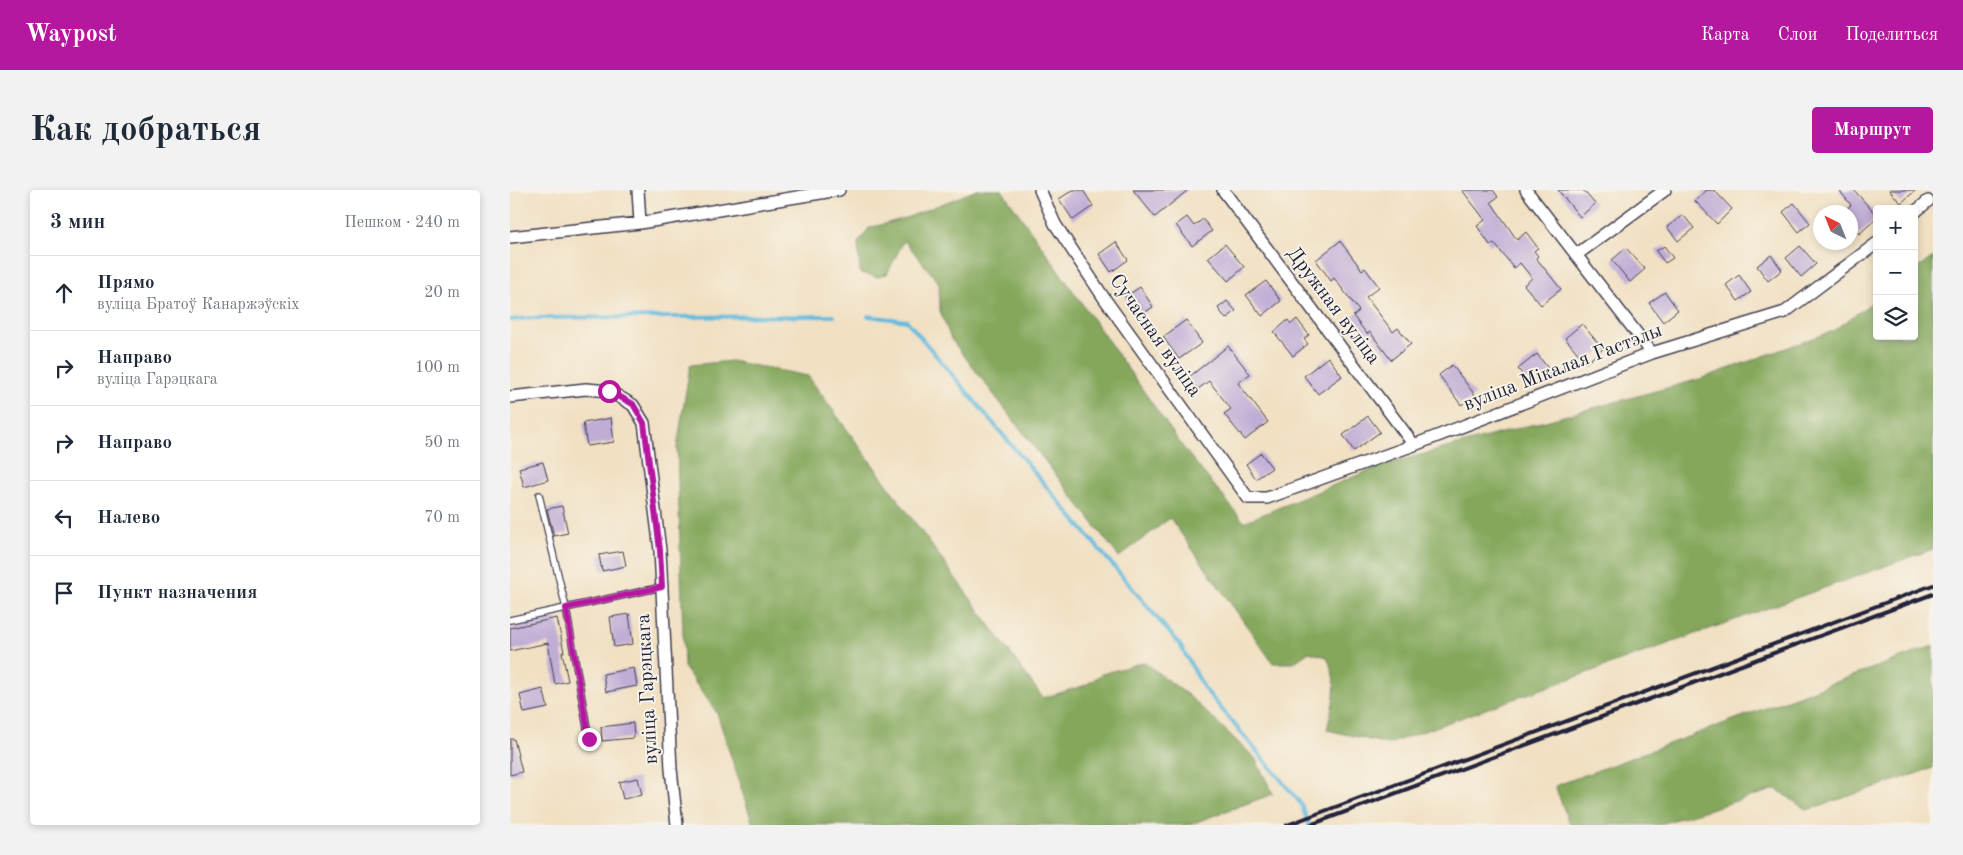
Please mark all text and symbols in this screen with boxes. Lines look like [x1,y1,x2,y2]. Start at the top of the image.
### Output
text: Waypost [25,23,117,47]
text: Карта [1701,26,1750,44]
text: Слои [1778,26,1817,44]
text: Поделиться [1845,26,1938,44]
button: Маршрут [1812,107,1933,153]
text: Как добраться [30,113,261,148]
north arrow [1813,205,1858,250]
map controls [1873,205,1918,340]
button: + [1873,205,1918,250]
text: 3 мин [50,212,105,233]
text: Пешком · 240 m [344,215,460,231]
street label: Дружная вуліца [1283,244,1384,369]
button: − [1873,250,1918,295]
street label: Сучасная вуліца [1105,271,1205,401]
text: Прямо [97,274,155,293]
icon: ahead [50,279,78,307]
text: 20 m [424,285,460,301]
button: layers [1873,295,1918,340]
text: вуліца Братоў Канаржэўскіх [97,297,300,313]
street label: вуліца Мікалая Гастэлы [1461,321,1665,415]
text: Направо [97,349,172,368]
icon: right [50,354,78,382]
text: 100 m [415,360,460,376]
text: вуліца Гарэцкага [97,372,218,388]
route start [598,380,621,403]
icon: right [50,429,78,457]
text: Направо [97,434,172,453]
text: 50 m [424,435,460,451]
icon: left [50,504,78,532]
text: Налево [97,509,160,528]
text: 70 m [424,510,460,526]
icon: arrive [50,579,78,607]
text: Пункт назначения [97,584,257,603]
street label: вуліца Гарэцкага [634,613,662,765]
route end [578,728,601,751]

